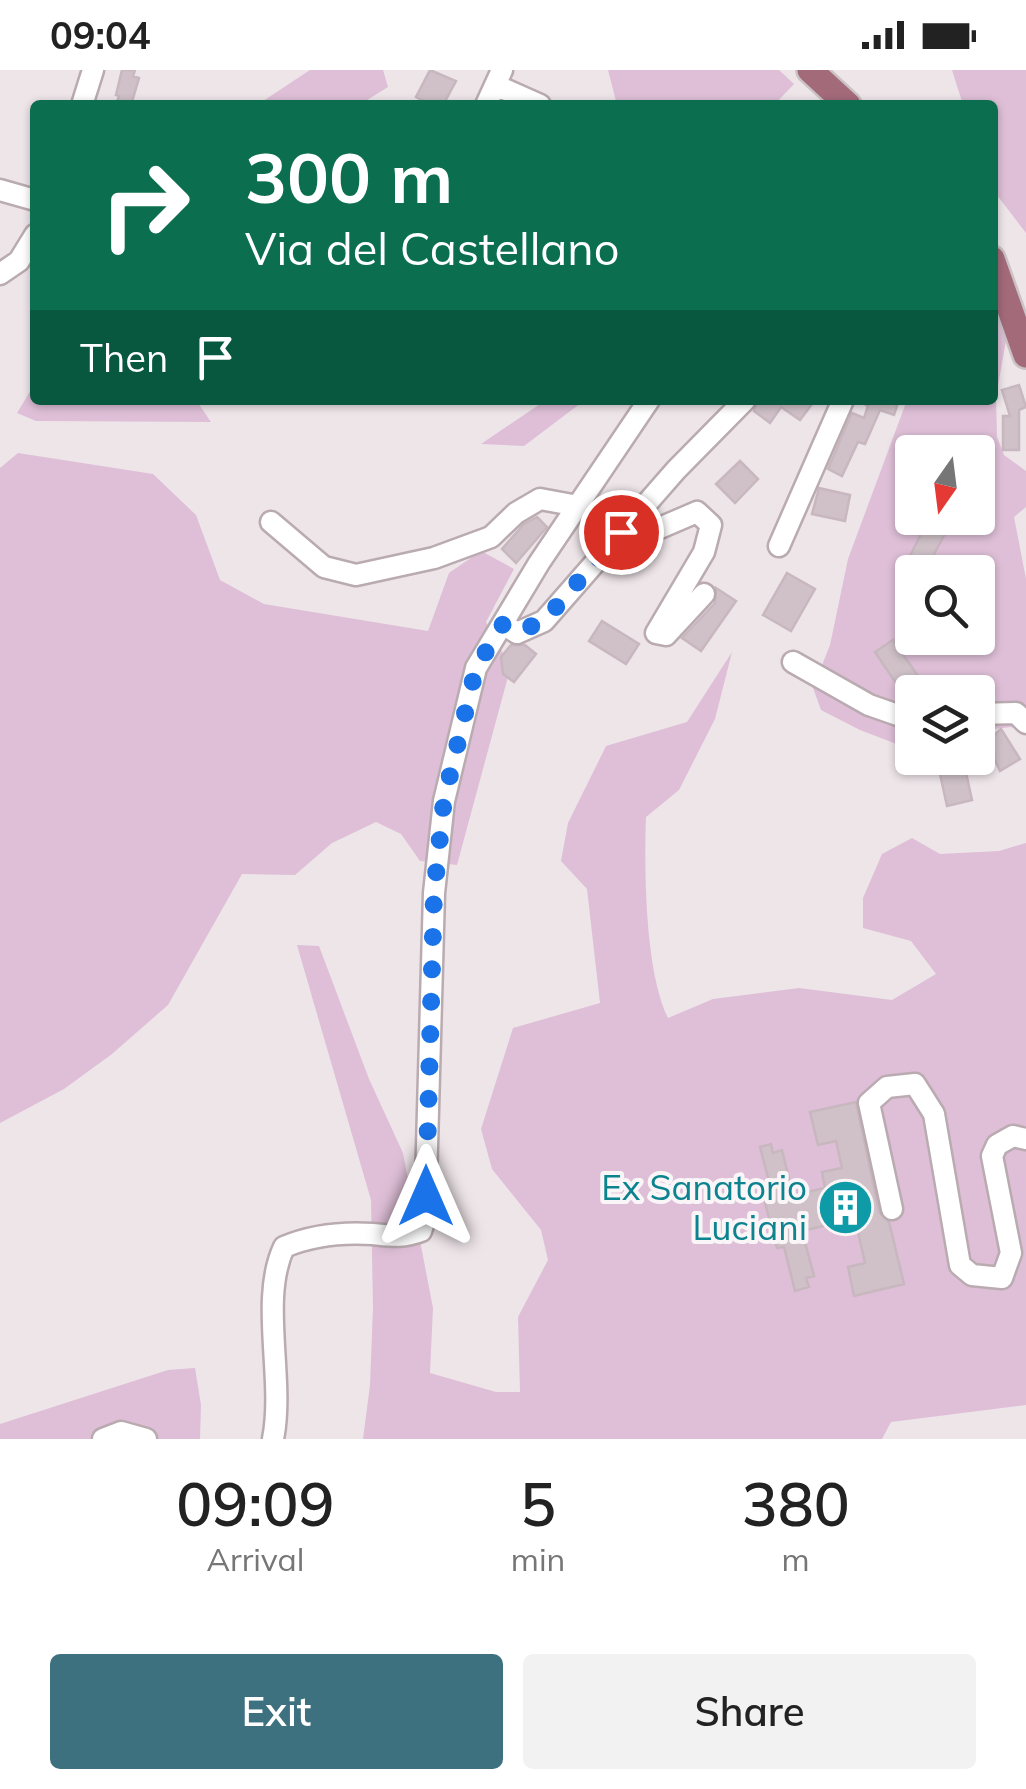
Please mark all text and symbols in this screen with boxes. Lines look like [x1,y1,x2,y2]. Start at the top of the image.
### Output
text: 09:04 [50,11,151,59]
text: 300 m [245,133,453,221]
icon: right [80,140,210,270]
text: Via del Castellano [245,220,619,276]
icon: arrive [188,330,243,385]
text: Then [80,334,168,382]
north arrow [895,435,995,535]
map controls [895,435,995,775]
pin [579,490,664,575]
icon: arrive [594,505,649,560]
button: search [895,555,995,655]
button: layers [895,675,995,775]
position arrow [374,1144,478,1248]
place label: Ex Sanatorio Luciani [601,1165,807,1249]
building icon: Ex Sanatorio Luciani [816,1177,876,1237]
text: 09:09 [176,1466,335,1541]
text: 5 [520,1466,556,1541]
text: 380 [742,1466,850,1541]
text: Arrival [207,1539,304,1579]
text: min [511,1539,565,1579]
text: m [782,1539,810,1579]
button: Exit [50,1654,503,1769]
button: Share [523,1654,976,1769]

